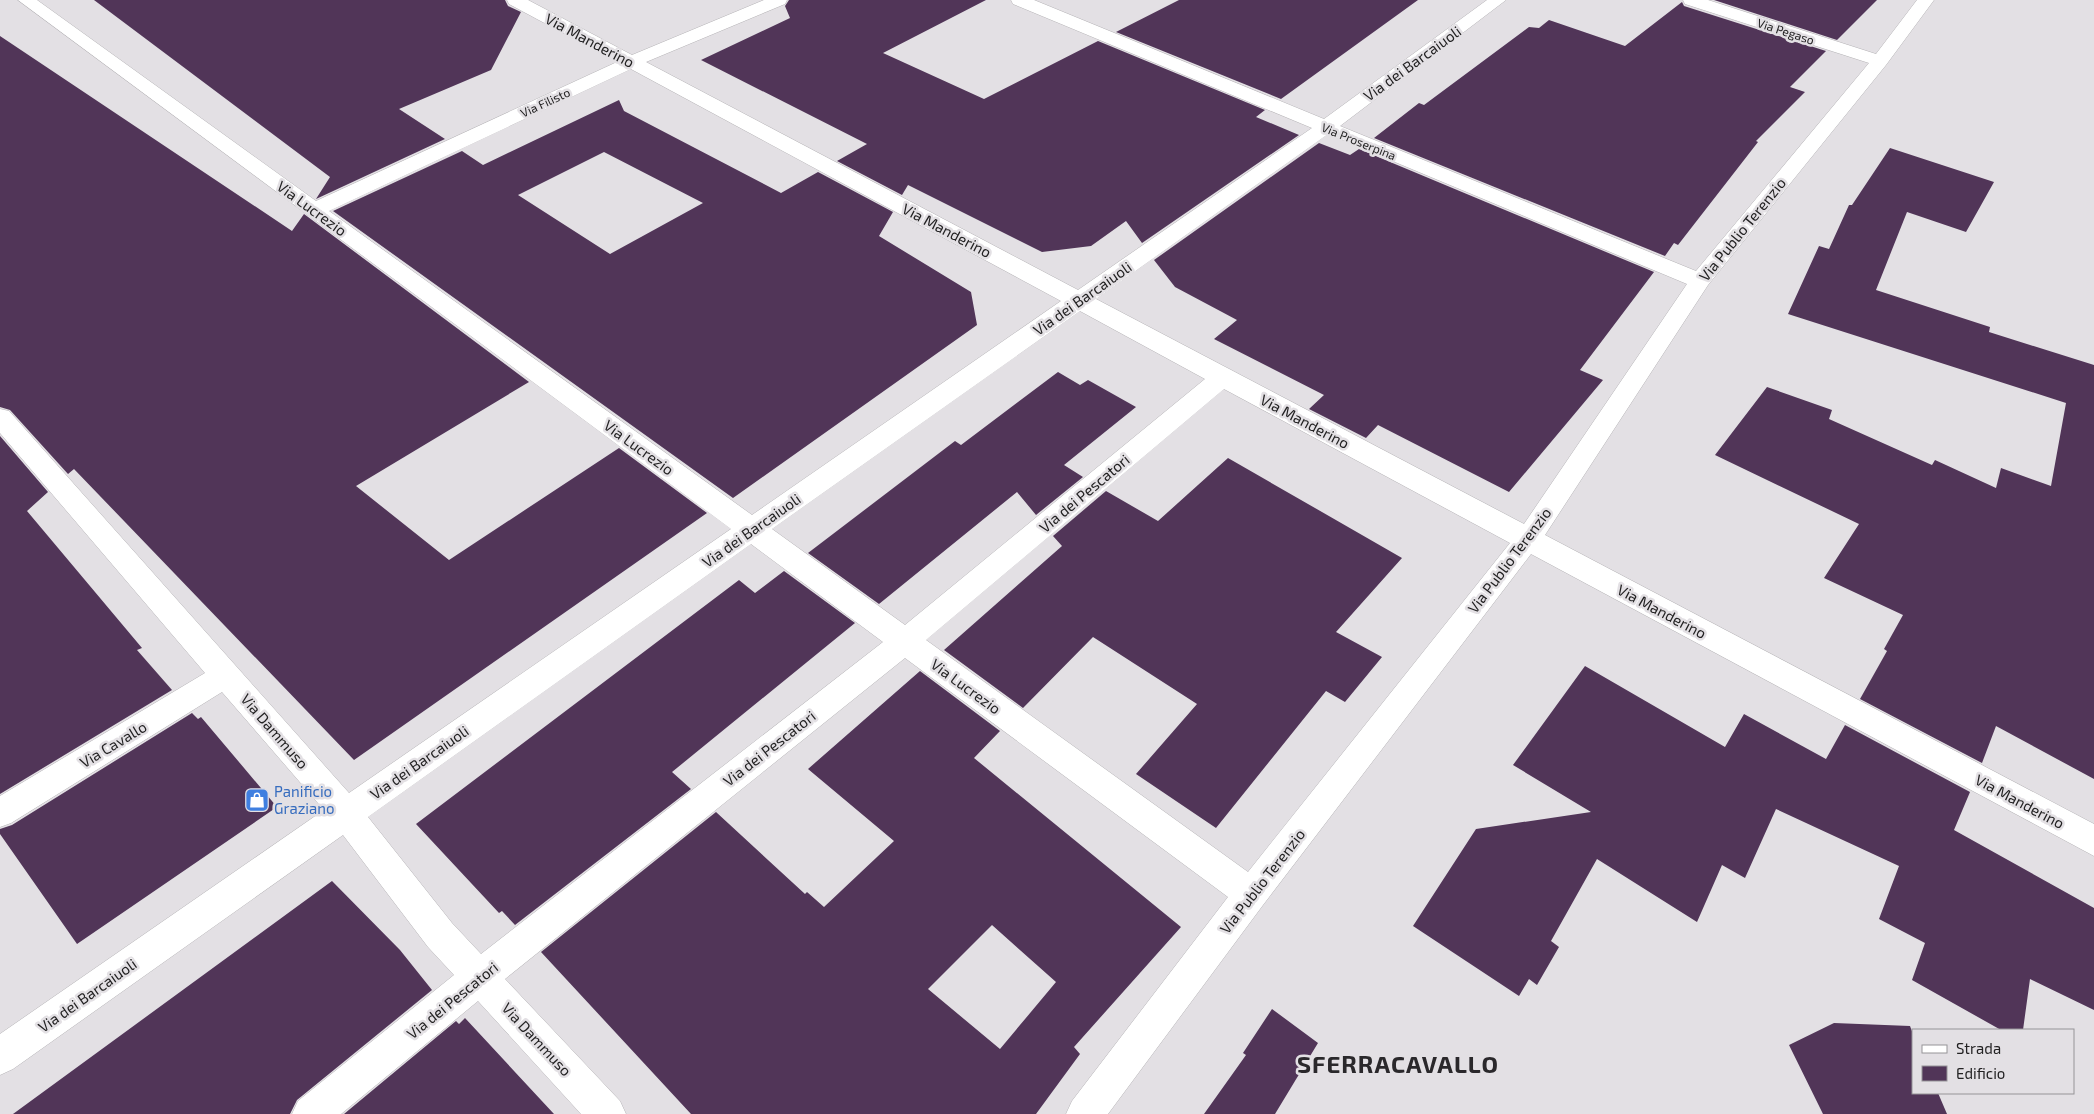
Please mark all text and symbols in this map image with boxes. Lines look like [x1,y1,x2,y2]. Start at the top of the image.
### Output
street label: Via Manderino [542,9,638,71]
street label: Via Pegaso [1756,15,1816,47]
street label: Via dei Barcaiuoli [1360,22,1464,104]
street label: Via Filisto [518,84,572,120]
street label: Via Proserpina [1320,120,1398,162]
street label: Via Publio Terenzio [1695,174,1789,284]
street label: Via Lucrezio [274,177,350,239]
street label: Via Manderino [899,199,995,261]
street label: Via dei Barcaiuoli [1029,257,1135,339]
street label: Via Manderino [1257,390,1353,452]
street label: Via Lucrezio [601,416,677,478]
street label: Via dei Pescatori [1035,450,1133,536]
street label: Via dei Barcaiuoli [698,489,804,571]
street label: Via Publio Terenzio [1463,504,1555,616]
street label: Via Manderino [1614,580,1710,642]
street label: Via Lucrezio [928,655,1004,717]
street label: Via Dammuso [238,690,312,772]
street label: Via dei Pescatori [719,706,819,790]
street label: Via Cavallo [76,717,150,771]
street label: Via dei Barcaiuoli [366,721,472,803]
street label: Via Manderino [1972,770,2068,832]
place label: Panificio Graziano [274,782,335,817]
shop icon: Panificio Graziano [244,787,270,813]
street label: Via Publio Terenzio [1216,825,1308,937]
street label: Via dei Barcaiuoli [34,954,140,1036]
street label: Via dei Pescatori [403,958,501,1042]
street label: Via Dammuso [498,999,576,1079]
legend [1912,1029,2074,1094]
text: Strada [1956,1039,2001,1057]
district label: SFERRACAVALLO [1297,1049,1499,1078]
text: Edificio [1956,1064,2005,1082]

